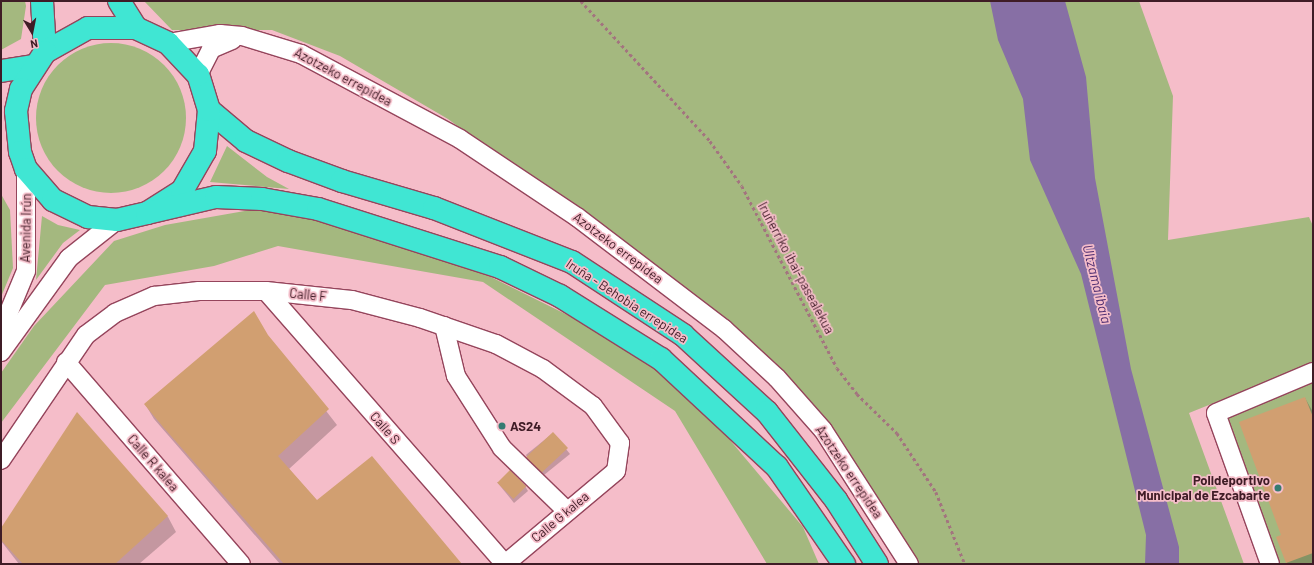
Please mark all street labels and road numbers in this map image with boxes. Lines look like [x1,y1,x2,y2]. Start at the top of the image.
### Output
street label: Azotzeko errepidea [291,45,395,109]
street label: Avenida Irún [18,193,34,263]
street label: Iruñerriko ibai-pasealekua [755,200,837,336]
street label: Azotzeko errepidea [570,209,666,287]
street label: Iruña - Behobia errepidea [563,256,691,346]
street label: Calle F [289,285,327,305]
street label: Calle S [367,409,403,447]
street label: Azotzeko errepidea [812,423,886,521]
street label: Calle R kalea [124,431,182,495]
street label: Calle G kalea [528,489,592,545]

